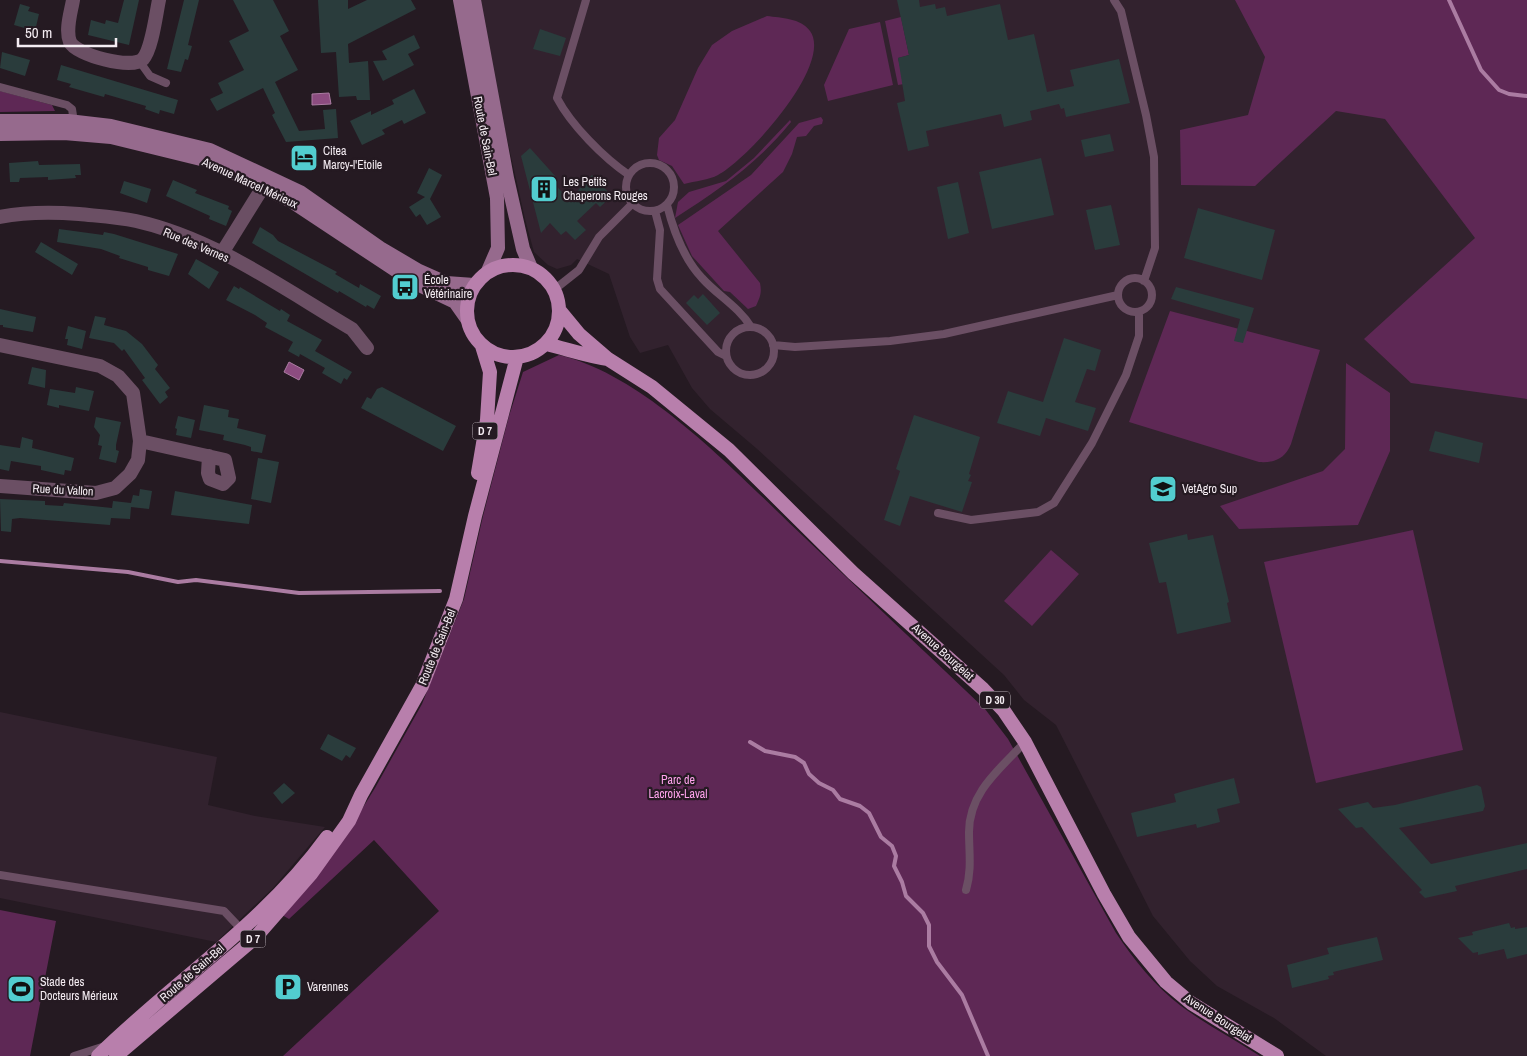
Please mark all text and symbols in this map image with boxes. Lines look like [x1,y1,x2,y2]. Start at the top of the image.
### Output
scale bar [18,15,115,47]
text: 50 m [25,22,52,43]
street label: Route de Sain-Bel [469,95,501,177]
hotel icon: Citea Marcy-l'Etoile [289,143,319,173]
place label: Citea Marcy-l'Etoile [323,143,382,173]
street label: Avenue Marcel Mérieux [199,153,300,212]
building icon: Les Petits Chaperons Rouges [529,174,559,204]
place label: Les Petits Chaperons Rouges [563,174,648,204]
street label: Rue des Vernes [161,224,231,266]
bus stop icon: École Vétérinaire [390,272,420,302]
place label: École Vétérinaire [424,272,472,302]
road number: D 7 [472,422,498,440]
school or university icon: VetAgro Sup [1148,474,1178,504]
street label: Rue du Vallon [32,480,94,500]
place label: VetAgro Sup [1182,481,1237,497]
street label: Route de Sain-Bel [415,607,459,687]
street label: Avenue Bourgelat [908,619,978,684]
road number: D 30 [980,692,1010,708]
park label: Parc de Lacroix-Laval [648,772,708,802]
road number: D 7 [240,931,266,948]
street label: Route de Sain-Bel [156,941,228,1005]
parking icon: Varennes [273,972,303,1002]
sports icon: Stade des Docteurs Mérieux [6,974,36,1004]
place label: Stade des Docteurs Mérieux [40,974,118,1004]
place label: Varennes [307,979,348,995]
street label: Avenue Bourgelat [1180,989,1255,1046]

